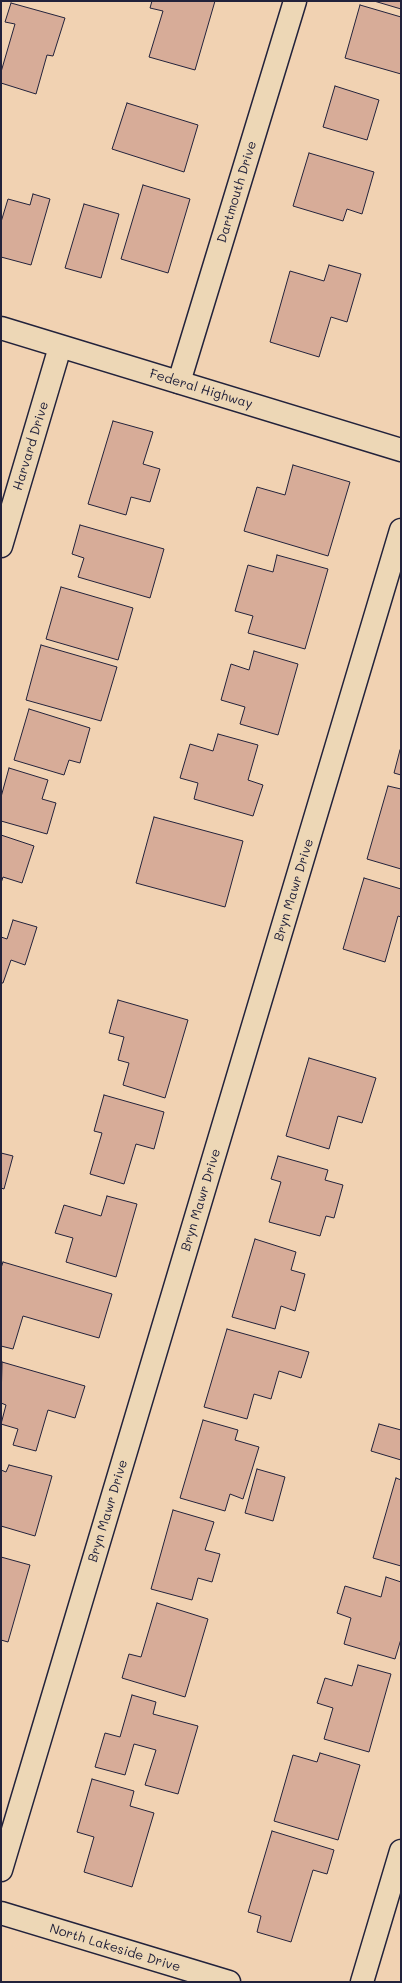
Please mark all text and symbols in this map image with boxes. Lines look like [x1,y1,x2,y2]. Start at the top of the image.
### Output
street label: Dartmouth Drive [214,139,260,245]
street label: Federal Highway [148,366,254,412]
street label: Harvard Drive [10,400,52,492]
street label: Bryn Mawr Drive [271,837,317,943]
street label: Bryn Mawr Drive [178,1147,224,1253]
street label: Bryn Mawr Drive [85,1458,131,1564]
street label: North Lakeside Drive [48,1921,182,1975]

